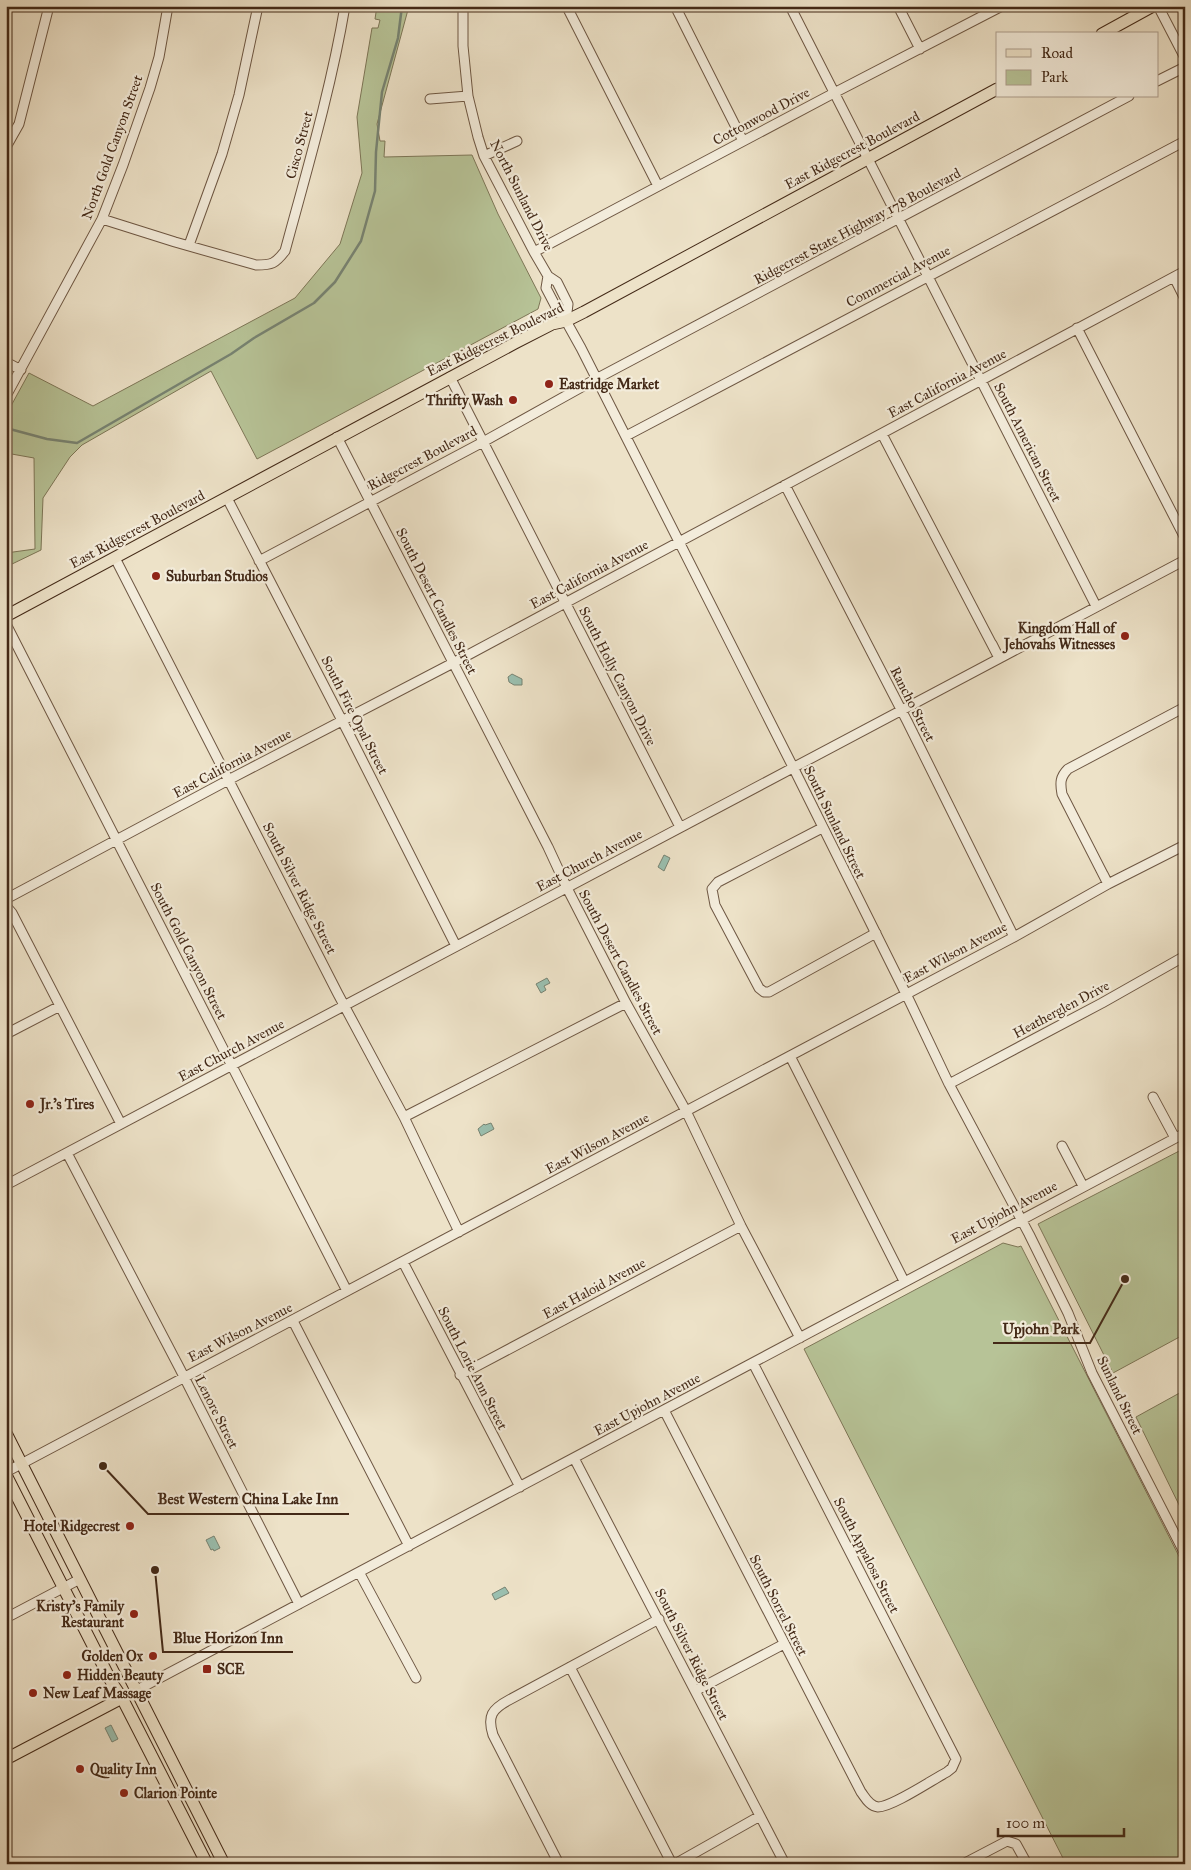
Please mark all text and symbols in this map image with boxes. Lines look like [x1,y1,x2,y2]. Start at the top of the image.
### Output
legend [996,32,1158,98]
text: Road [1041,44,1073,62]
text: Park [1041,68,1068,86]
street label: North Gold Canyon Street [78,73,147,222]
street label: Cottonwood Drive [710,84,813,149]
street label: East Ridgecrest Boulevard [782,108,923,193]
street label: Cisco Street [282,109,317,181]
street label: North Sunland Drive [486,137,557,254]
street label: Ridgecrest State Highway 178 Boulevard [751,164,964,288]
street label: Commercial Avenue [843,242,953,311]
street label: East Ridgecrest Boulevard [424,299,566,380]
street label: East California Avenue [885,345,1009,422]
place label: Eastridge Market [559,376,659,394]
marker: Eastridge Market [543,378,555,390]
street label: South American Street [990,380,1065,505]
place label: Thrifty Wash [425,392,503,410]
marker: Thrifty Wash [507,394,519,406]
street label: Ridgecrest Boulevard [365,422,480,494]
street label: East Ridgecrest Boulevard [67,487,208,572]
street label: South Desert Candles Street [392,525,481,677]
street label: East California Avenue [527,536,651,613]
place label: Suburban Studios [166,568,268,585]
marker: Suburban Studios [150,570,162,582]
street label: South Holly Canyon Drive [575,604,660,749]
place label: Kingdom Hall of Jehovahs Witnesses [1002,620,1117,654]
marker: Kingdom Hall of Jehovahs Witnesses [1119,630,1131,642]
street label: South Fire Opal Street [317,653,392,777]
street label: Rancho Street [886,664,939,745]
street label: East California Avenue [170,725,294,802]
street label: South Sunland Street [800,763,869,882]
street label: South Silver Ridge Street [259,820,340,957]
street label: East Church Avenue [533,825,645,896]
street label: South Gold Canyon Street [147,880,230,1023]
street label: South Desert Candles Street [575,887,666,1038]
street label: East Wilson Avenue [901,918,1010,987]
street label: Heatherglen Drive [1010,977,1112,1042]
street label: East Church Avenue [175,1015,287,1086]
place label: Jr.'s Tires [38,1096,94,1114]
marker: Jr.'s Tires [24,1098,36,1110]
street label: East Wilson Avenue [543,1109,652,1178]
street label: East Upjohn Avenue [948,1177,1060,1248]
street label: East Haloid Avenue [540,1254,649,1323]
street label: East Wilson Avenue [185,1299,295,1366]
street label: South Lorie Ann Street [434,1304,511,1433]
callout: Upjohn Park [993,1313,1090,1343]
text: Upjohn Park [1002,1320,1081,1339]
street label: Sunland Street [1093,1353,1146,1437]
street label: East Upjohn Avenue [591,1369,703,1440]
street label: Lenore Street [191,1373,242,1452]
callout: Best Western China Lake Inn [148,1484,349,1514]
text: Best Western China Lake Inn [158,1490,339,1508]
street label: South Appalosa Street [830,1495,903,1616]
place label: Hotel Ridgecrest [23,1518,120,1536]
marker: Hotel Ridgecrest [124,1520,136,1532]
street label: South Sorrel Street [746,1552,811,1659]
street label: South Silver Ridge Street [651,1586,732,1723]
place label: Kristy's Family Restaurant [36,1598,125,1631]
marker: Kristy's Family Restaurant [128,1608,140,1620]
callout: Blue Horizon Inn [163,1622,293,1652]
text: Blue Horizon Inn [173,1629,284,1647]
place label: Golden Ox [82,1648,144,1665]
marker: Golden Ox [147,1650,159,1662]
place label: SCE [217,1661,245,1678]
marker: SCE [201,1663,213,1675]
place label: Hidden Beauty [77,1667,165,1685]
marker: Hidden Beauty [61,1669,73,1681]
place label: New Leaf Massage [43,1685,151,1703]
marker: New Leaf Massage [27,1687,39,1699]
place label: Quality Inn [90,1761,157,1779]
marker: Quality Inn [74,1763,86,1775]
place label: Clarion Pointe [134,1785,217,1802]
marker: Clarion Pointe [118,1787,130,1799]
scale bar [998,1805,1125,1837]
text: 100 m [1006,1814,1046,1832]

